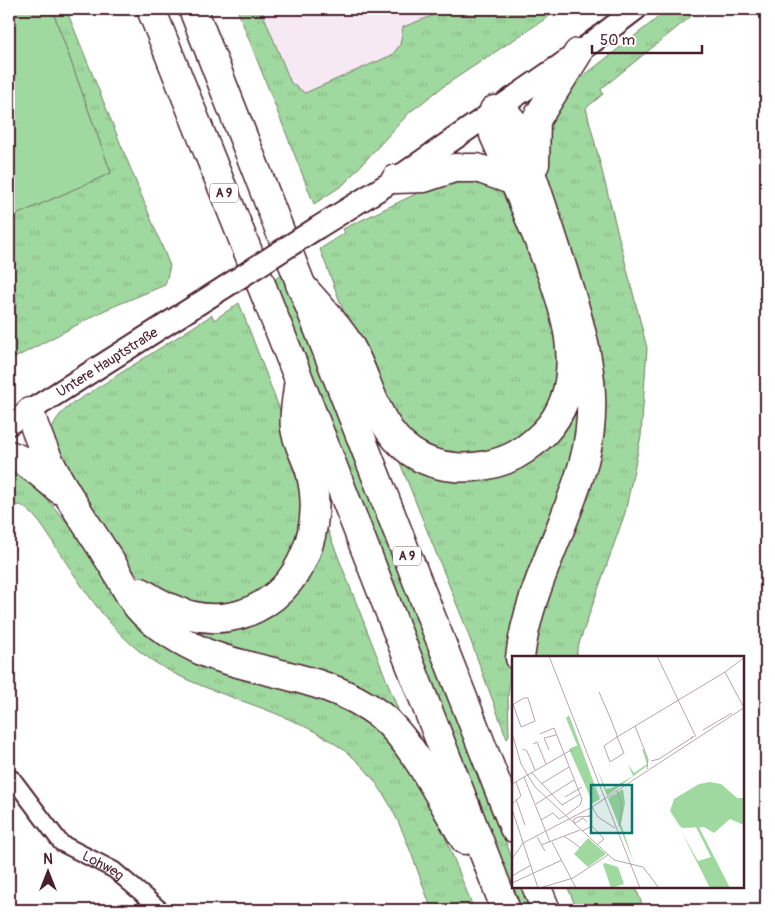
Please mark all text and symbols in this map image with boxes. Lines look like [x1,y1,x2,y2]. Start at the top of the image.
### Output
scale bar [592,22,702,54]
text: 50 m [600,31,635,50]
road number: A 9 [210,184,238,202]
street label: Untere Hauptstraße [53,324,161,401]
road number: A 9 [393,546,421,566]
inset map [512,656,745,889]
north arrow [22,846,72,896]
street label: Lohweg [79,847,128,884]
text: N [43,851,53,868]

